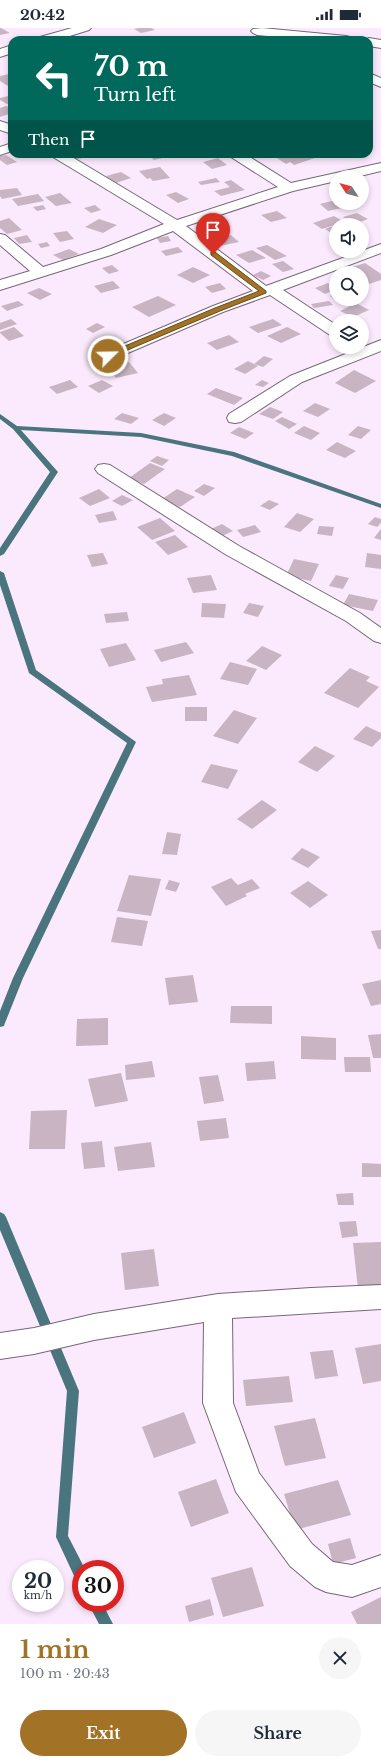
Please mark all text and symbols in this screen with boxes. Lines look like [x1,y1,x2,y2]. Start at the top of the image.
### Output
text: 20:42 [20,5,65,24]
text: 70 m [94,49,168,84]
icon: left [28,52,80,104]
text: Turn left [94,84,176,106]
icon: arrive [77,128,99,150]
text: Then [28,130,69,149]
north arrow [329,170,369,210]
map controls [329,170,369,354]
pin [196,213,230,254]
button: sound [329,218,369,258]
icon: arrive [202,219,224,241]
button: search [329,266,369,306]
button: layers [329,314,369,354]
position arrow [87,335,129,377]
speed limit sign: 30 [72,1560,124,1612]
text: 20 [24,1569,52,1593]
text: km/h [24,1589,52,1602]
text: 1 min [20,1635,90,1664]
button: close [319,1637,361,1679]
text: 100 m · 20:43 [20,1665,110,1682]
button: Exit [20,1710,187,1756]
button: Share [195,1710,361,1756]

